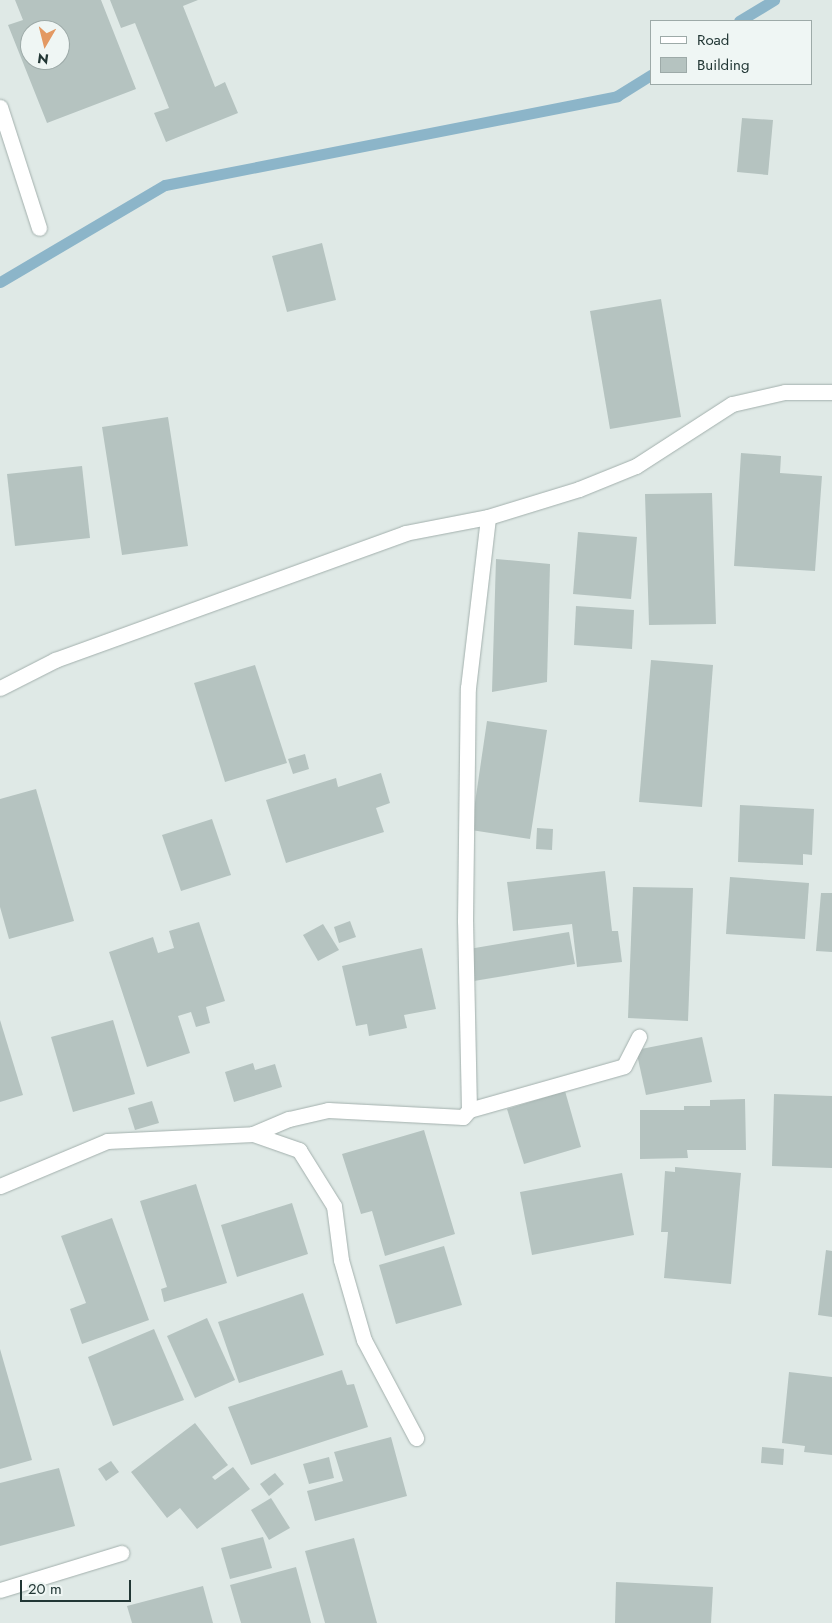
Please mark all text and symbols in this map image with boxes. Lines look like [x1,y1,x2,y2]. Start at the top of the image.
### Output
north arrow [20,20,70,70]
legend [650,20,812,85]
text: Road [697,29,729,51]
text: N [36,48,50,70]
text: Building [697,54,749,76]
scale bar [22,1570,134,1602]
text: 20 m [28,1578,62,1600]

